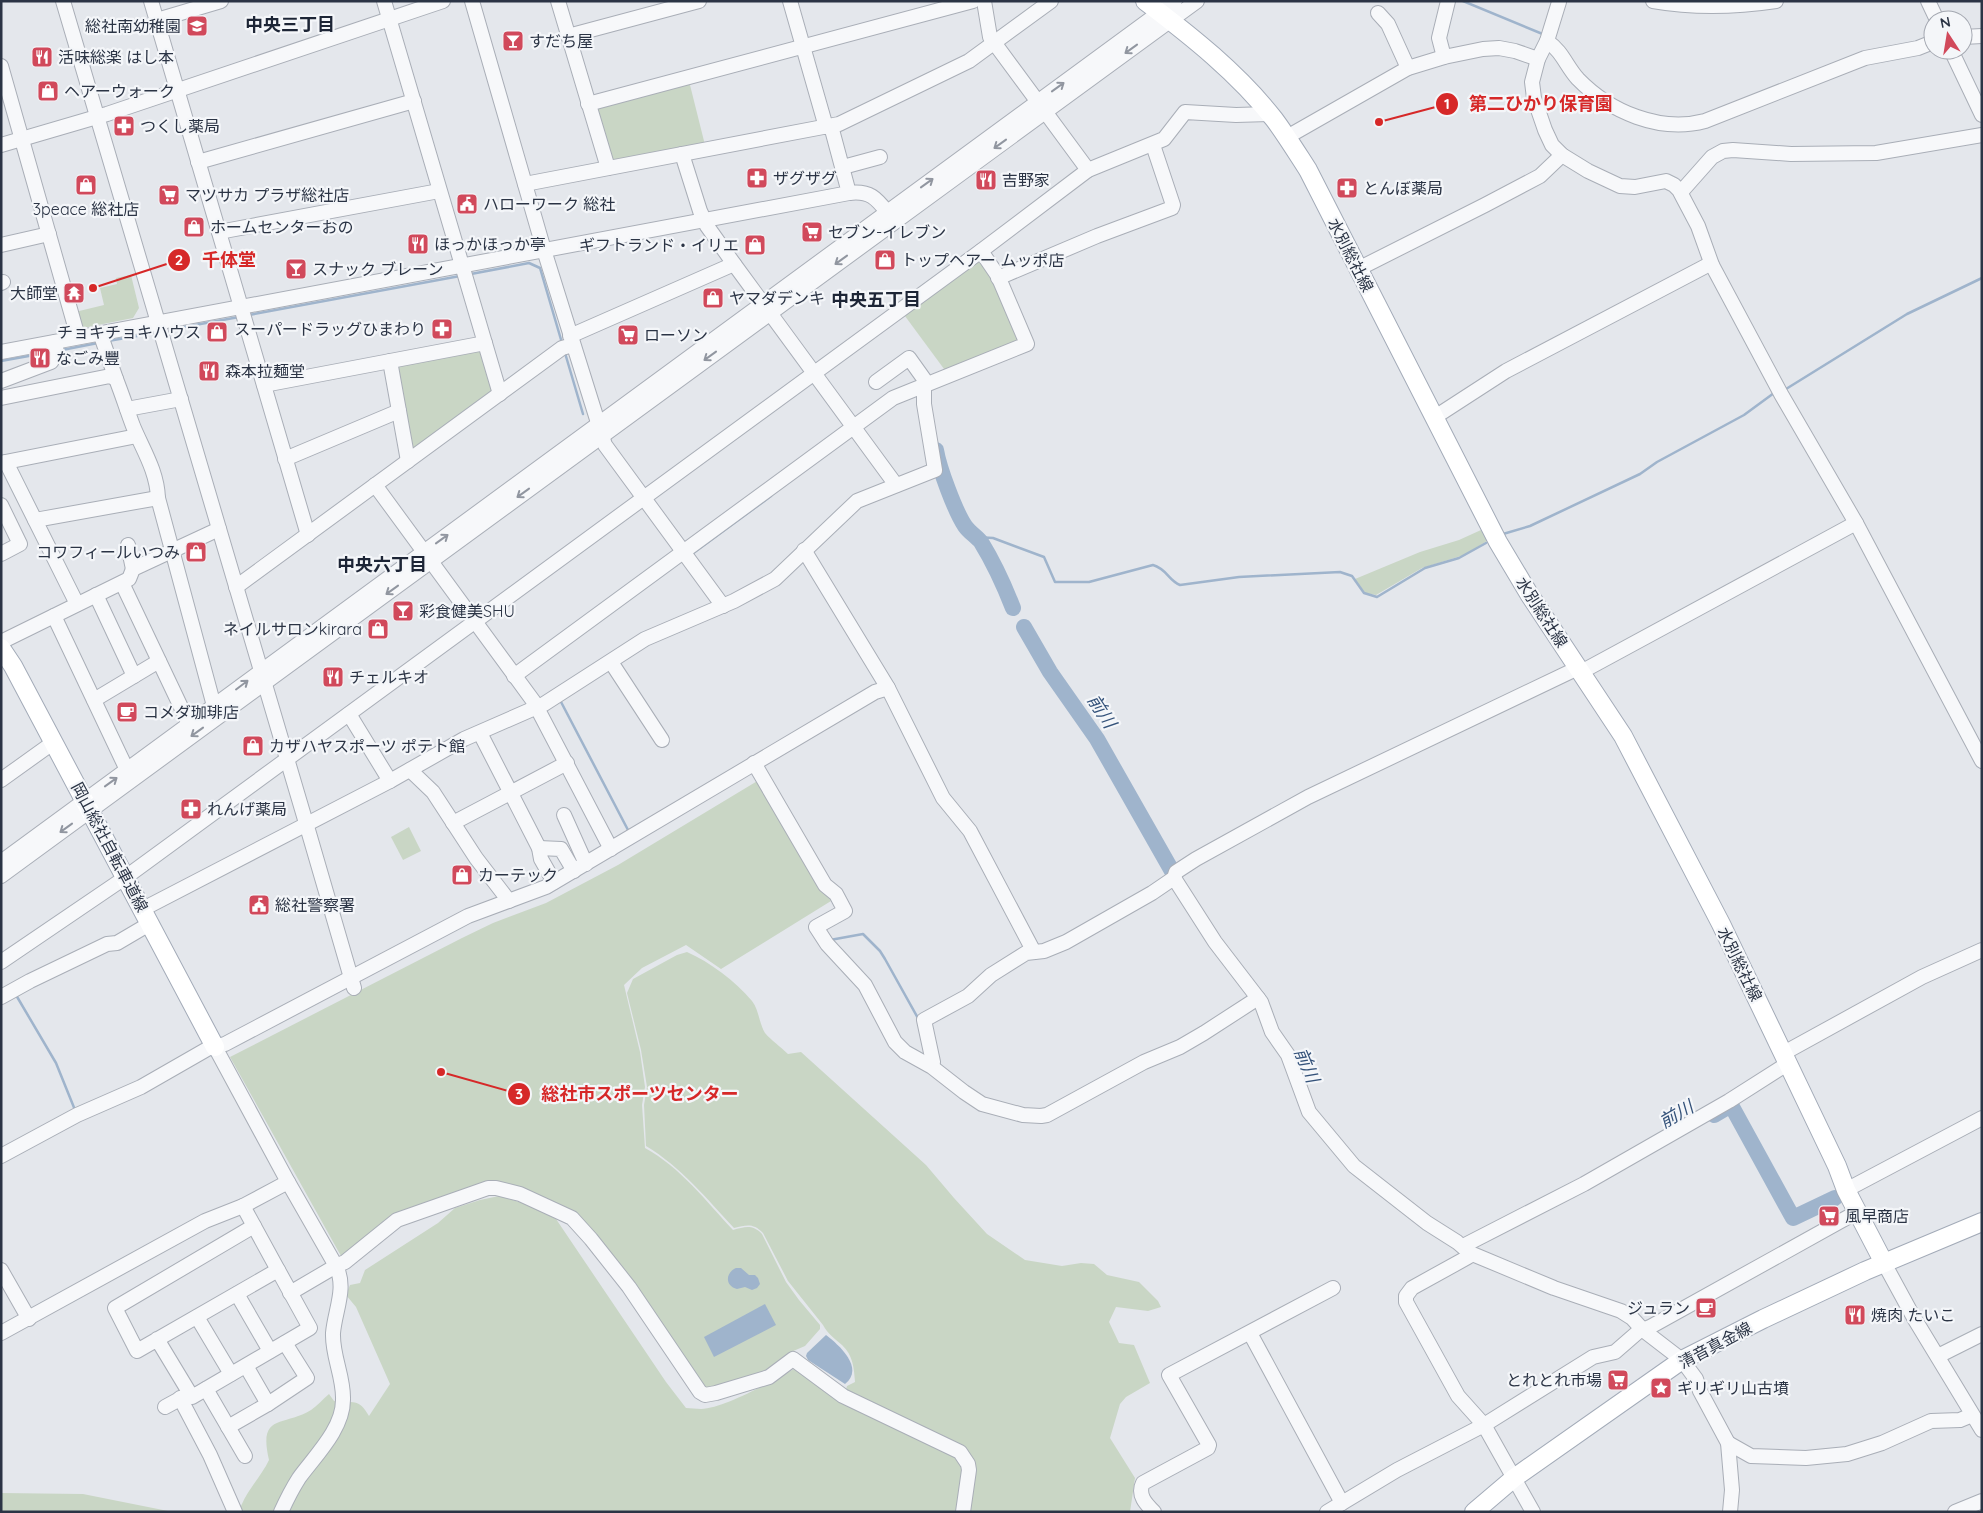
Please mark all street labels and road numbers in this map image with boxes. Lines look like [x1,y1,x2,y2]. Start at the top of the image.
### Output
street label: 水別総社線 [1324,215,1378,295]
street label: 水別総社線 [1512,573,1572,651]
street label: 岡山総社自転車道線 [67,779,153,915]
street label: 水別総社線 [1713,924,1767,1004]
street label: 清音真金線 [1675,1317,1755,1373]

